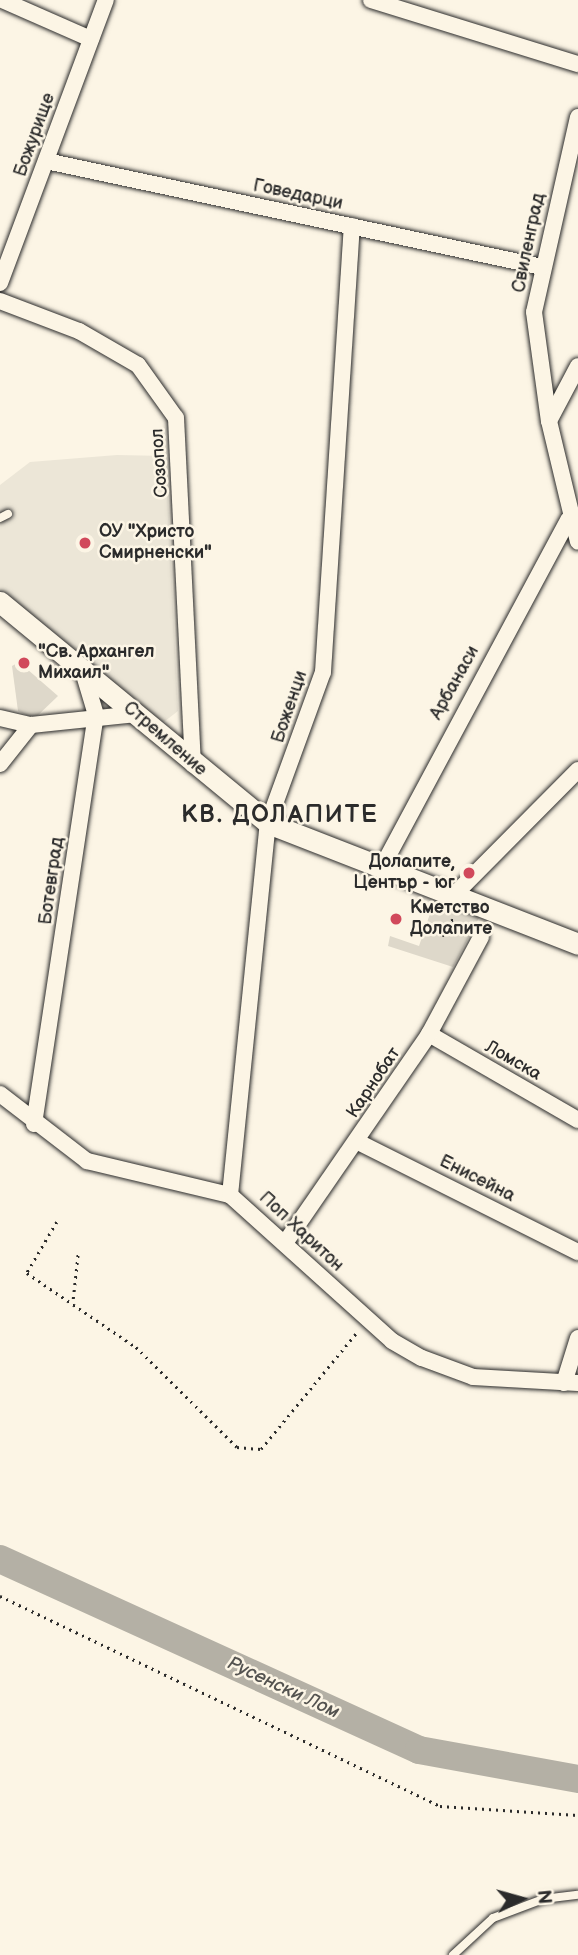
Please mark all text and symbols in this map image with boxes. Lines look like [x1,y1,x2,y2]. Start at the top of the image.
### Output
street label: Божурище [10,90,60,180]
street label: Говедарци [251,175,345,215]
street label: Свиленград [508,191,550,295]
street label: Созопол [147,428,173,498]
place label: ОУ "Христо Смирненски" [99,522,212,564]
marker: ОУ "Христо Смирненски" [77,535,93,551]
place label: "Св. Архангел Михаил" [38,642,154,684]
street label: Арбанаси [426,642,484,724]
marker: "Св. Архангел Михаил" [16,655,32,671]
street label: Боженци [268,668,312,746]
street label: Стремление [119,697,211,781]
district label: КВ. ДОЛАПИТЕ [183,801,377,829]
street label: Ботевград [35,836,69,926]
place label: Долапите, Център - юг [354,852,455,894]
marker: Долапите, Център - юг [461,865,477,881]
place label: Кметство Долапите [410,898,492,940]
marker: Кметство Долапите [388,911,404,927]
street label: Ломска [481,1036,545,1086]
street label: Карнобат [342,1043,406,1123]
street label: Енисейна [436,1151,518,1207]
street label: Поп Харитон [254,1187,348,1277]
water label: Русенски Лом [223,1652,343,1724]
north arrow [487,1864,557,1934]
text: N [531,1889,555,1905]

